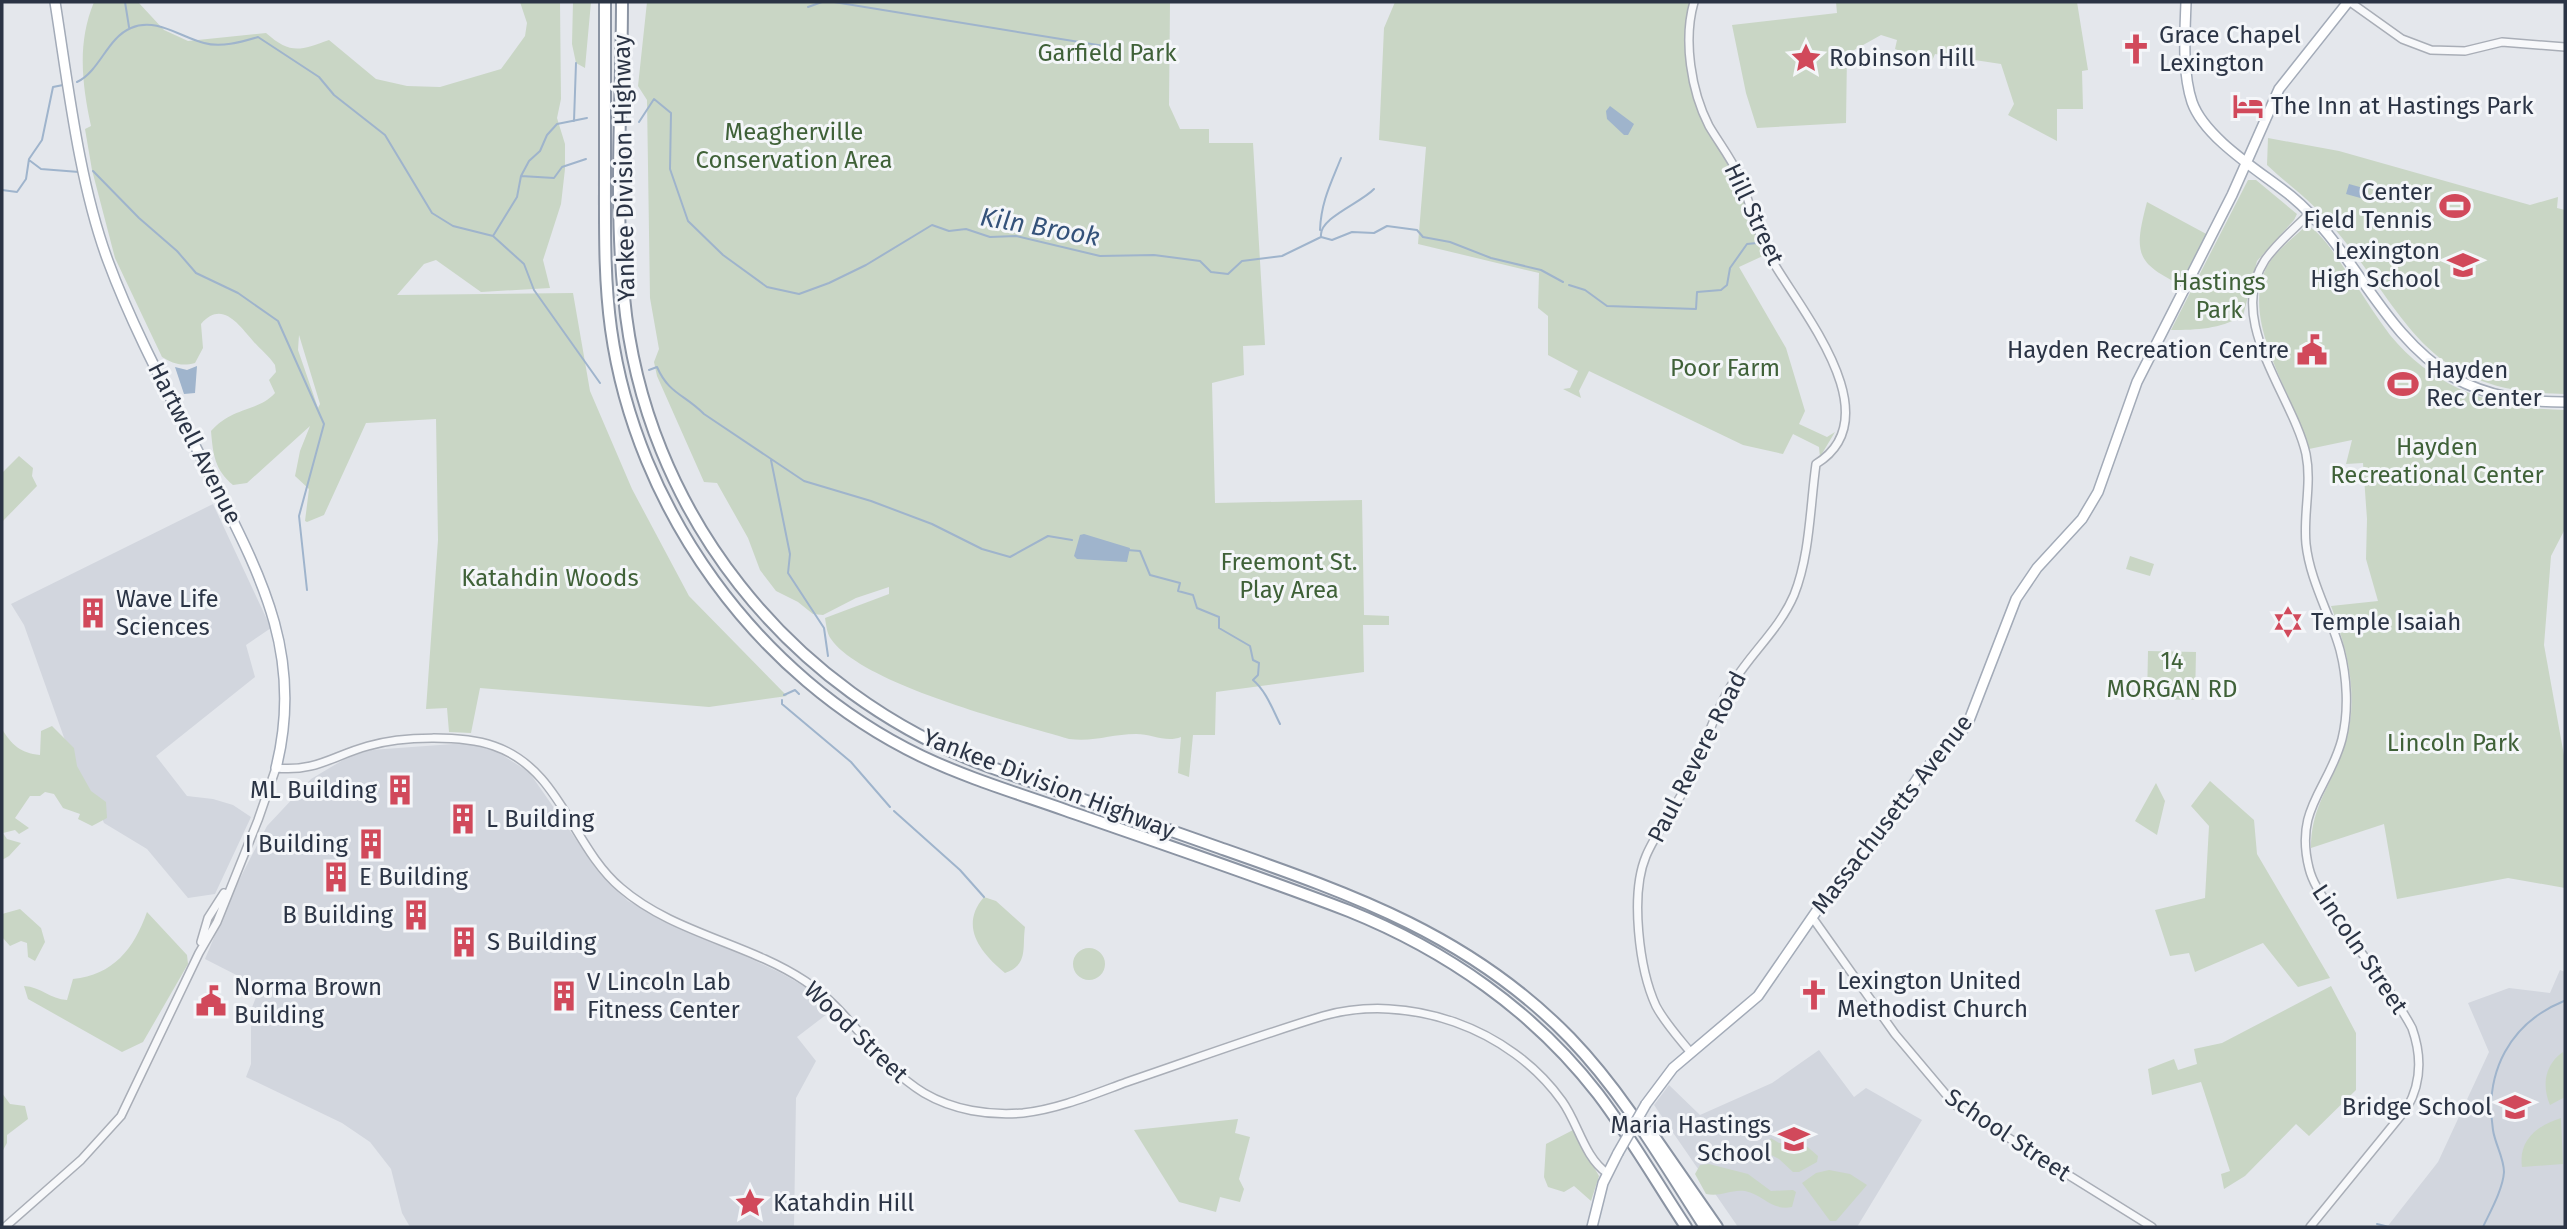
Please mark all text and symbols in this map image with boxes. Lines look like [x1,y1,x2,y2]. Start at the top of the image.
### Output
place label: Grace Chapel Lexington [2159,21,2301,77]
church icon: Grace Chapel Lexington [2119,32,2153,66]
street label: Yankee Division Highway [608,34,640,302]
park label: Garfield Park [1037,39,1177,67]
place icon: Robinson Hill [1789,41,1823,75]
place label: Robinson Hill [1829,44,1975,72]
hotel icon: The Inn at Hastings Park [2231,89,2265,123]
place label: The Inn at Hastings Park [2271,92,2534,120]
park label: Meagherville Conservation Area [695,118,893,174]
street label: Hill Street [1718,159,1790,269]
place label: Center Field Tennis [2303,178,2433,234]
sports icon: Center Field Tennis [2438,189,2472,223]
water label: Kiln Brook [978,201,1102,253]
place label: Lexington High School [2310,237,2440,293]
school or university icon: Lexington High School [2446,248,2480,282]
park label: Hastings Park [2172,268,2266,324]
public building icon: Hayden Recreation Centre [2295,333,2329,367]
place label: Hayden Recreation Centre [2007,336,2289,364]
park label: Poor Farm [1670,354,1780,382]
place label: Hayden Rec Center [2426,356,2543,412]
street label: Hartwell Avenue [142,357,248,529]
sports icon: Hayden Rec Center [2386,367,2420,401]
park label: Hayden Recreational Center [2330,433,2545,489]
park label: Freemont St. Play Area [1221,548,1357,604]
park label: Katahdin Woods [461,564,639,592]
place label: Wave Life Sciences [116,585,219,641]
building icon: Wave Life Sciences [76,596,110,630]
synagogue icon: Temple Isaiah [2271,605,2305,639]
place label: Temple Isaiah [2311,608,2461,636]
park label: 14 MORGAN RD [2107,647,2237,703]
street label: Paul Revere Road [1642,667,1752,847]
street label: Massachusetts Avenue [1806,709,1978,919]
street label: Yankee Division Highway [919,723,1179,845]
park label: Lincoln Park [2387,729,2520,757]
building icon: ML Building [383,773,417,807]
place label: ML Building [250,776,378,804]
building icon: L Building [446,802,480,836]
place label: L Building [486,805,595,833]
building icon: I Building [354,827,388,861]
place label: I Building [245,830,349,858]
building icon: E Building [319,860,353,894]
place label: E Building [359,863,469,891]
street label: Lincoln Street [2306,879,2414,1019]
building icon: B Building [399,898,433,932]
place label: B Building [282,901,394,929]
building icon: S Building [447,925,481,959]
place label: S Building [487,928,597,956]
place label: Lexington United Methodist Church [1837,967,2028,1023]
place label: V Lincoln Lab Fitness Center [587,968,741,1024]
place label: Norma Brown Building [234,973,382,1029]
street label: Wood Street [798,976,914,1089]
church icon: Lexington United Methodist Church [1797,978,1831,1012]
building icon: V Lincoln Lab Fitness Center [547,979,581,1013]
public building icon: Norma Brown Building [194,984,228,1018]
street label: School Street [1940,1083,2076,1187]
school or university icon: Bridge School [2498,1090,2532,1124]
place label: Bridge School [2342,1093,2492,1121]
place label: Maria Hastings School [1610,1111,1771,1167]
school or university icon: Maria Hastings School [1777,1122,1811,1156]
place icon: Katahdin Hill [733,1186,767,1220]
place label: Katahdin Hill [773,1189,914,1217]

